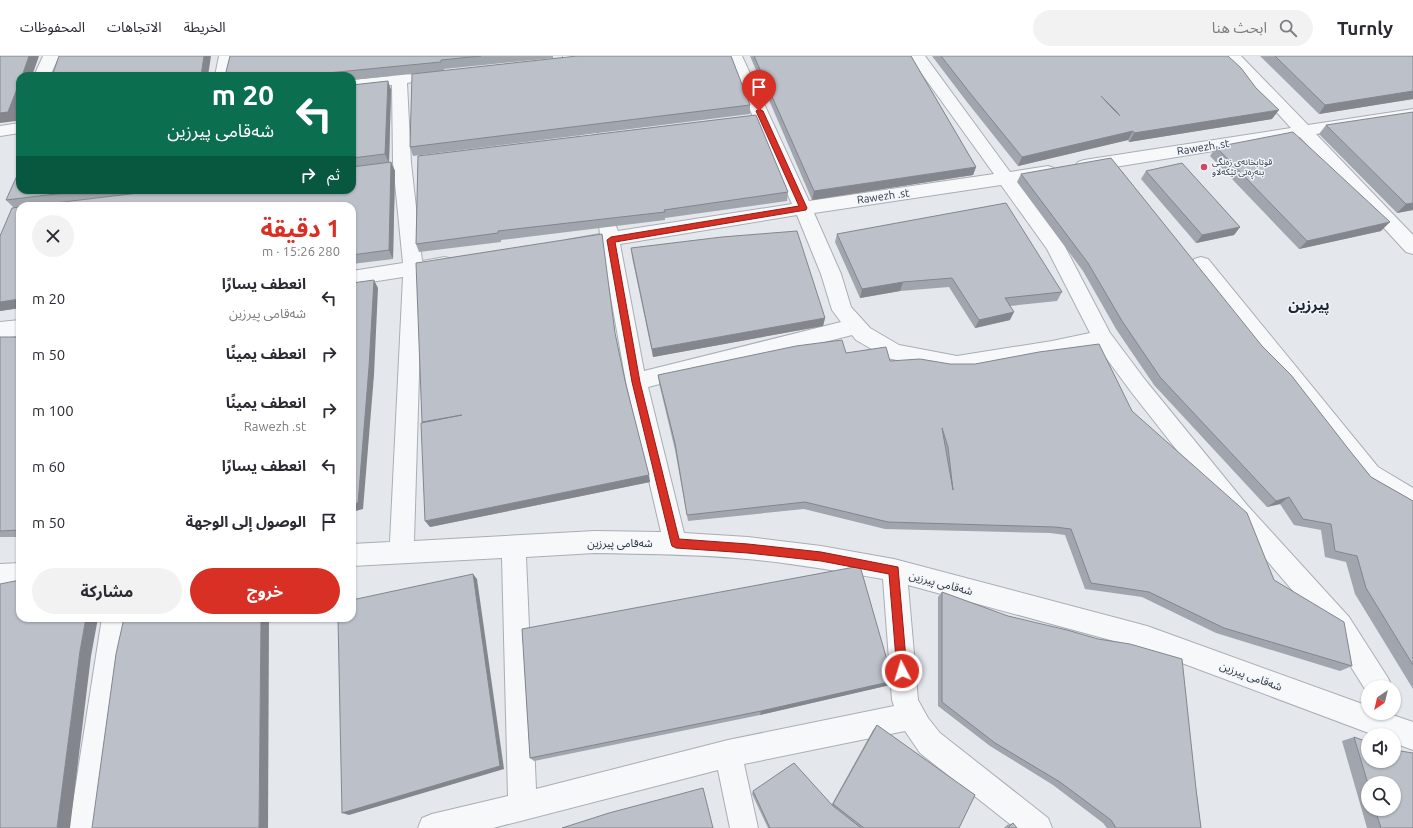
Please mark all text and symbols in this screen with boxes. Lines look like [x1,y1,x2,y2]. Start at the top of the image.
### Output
search box [1033,10,1313,46]
icon: search [1277,17,1299,39]
text: Turnly [1337,17,1393,39]
text: المحفوظات [20,19,85,35]
text: الاتجاهات [107,19,162,35]
text: الخريطة [184,19,226,35]
text: ابحث هنا [1212,19,1267,36]
pin [742,70,776,111]
icon: arrive [748,76,770,98]
text: 20 m [212,79,274,110]
icon: left [288,88,340,140]
text: شەقامی پیرزین [167,120,274,140]
street label: Rawezh .st [1176,137,1231,157]
place label: قوتابخانەی زەنگی بنەڕەتی تێکەلاو [1212,157,1272,180]
marker: قوتابخانەی زەنگی بنەڕەتی تێکەلاو [1199,162,1209,172]
icon: right [297,164,319,186]
text: ثم [327,166,340,183]
street label: Rawezh .st [856,186,911,206]
button: close [32,215,74,257]
text: 1 دقيقة [260,215,340,242]
text: 280 m · 15:26 [262,244,340,258]
text: انعطف يسارًا [222,275,306,292]
icon: left [318,287,340,309]
text: 20 m [32,290,65,307]
district label: پیرزین [1288,296,1330,315]
text: شەقامی پیرزین [229,306,306,320]
icon: right [318,343,340,365]
text: انعطف يمينًا [226,345,306,362]
text: 50 m [32,346,65,363]
text: انعطف يمينًا [226,394,306,411]
icon: right [318,399,340,421]
text: 100 m [32,402,74,419]
text: Rawezh .st [244,419,306,433]
icon: left [318,455,340,477]
text: انعطف يسارًا [222,457,306,474]
text: 60 m [32,458,65,475]
icon: arrive [318,511,340,533]
text: الوصول إلى الوجهة [186,513,306,530]
text: 50 m [32,514,65,531]
street label: شەقامی پیرزین [587,537,653,551]
button: مشاركة [32,568,182,614]
button: خروج [190,568,340,614]
street label: شەقامی پیرزین [907,569,974,599]
position arrow [881,650,923,692]
street label: شەقامی پیرزین [1218,659,1284,695]
north arrow [1361,680,1401,720]
map controls [1361,680,1401,816]
button: sound [1361,728,1401,768]
button: search [1361,776,1401,816]

